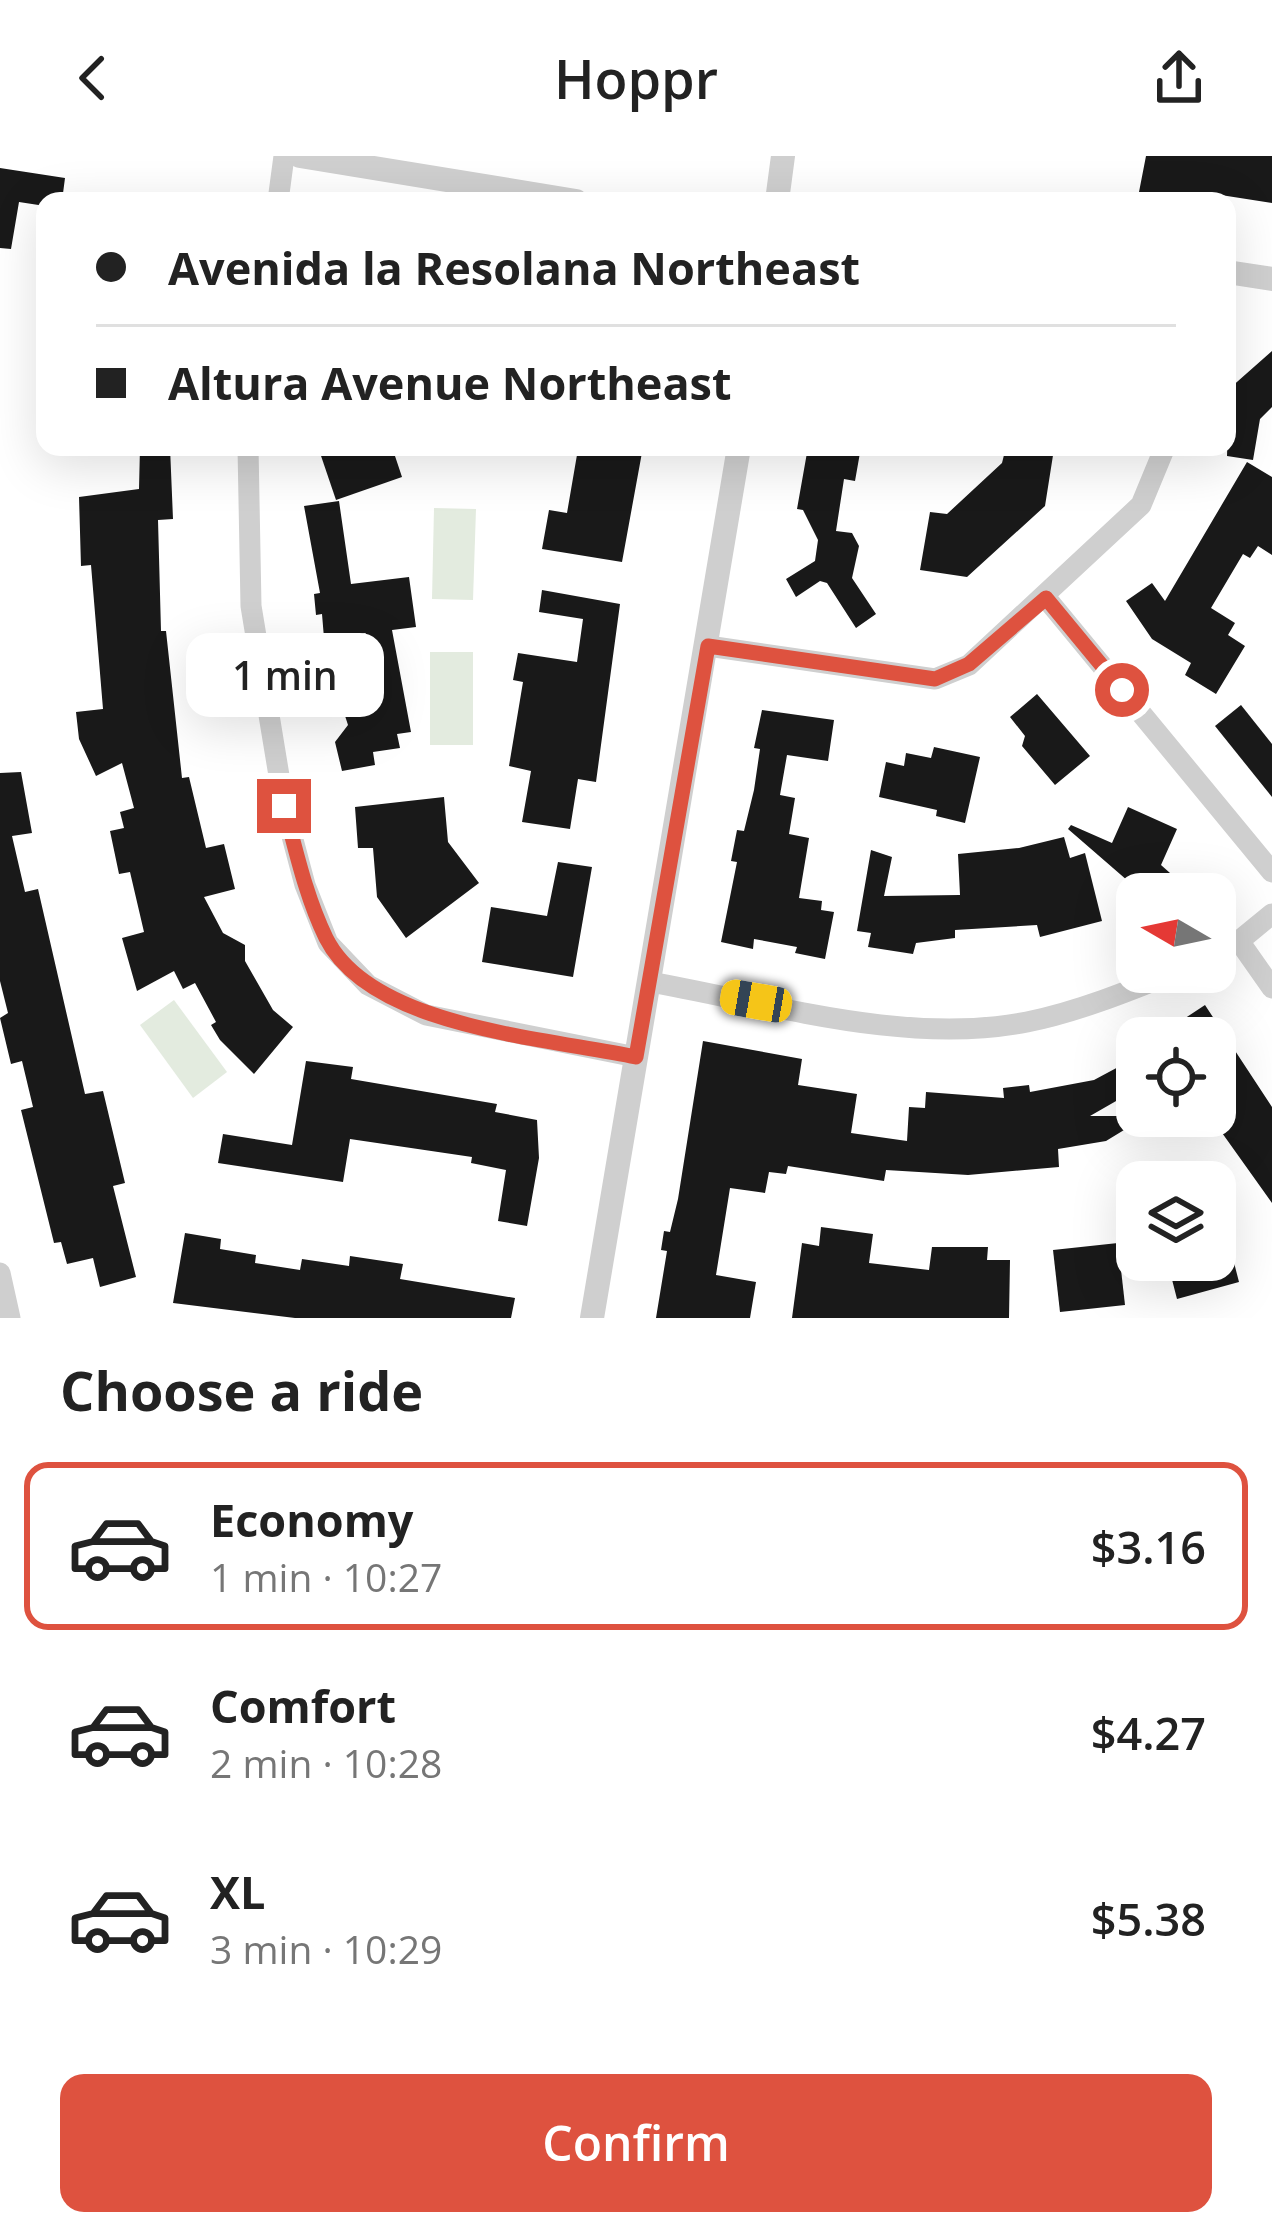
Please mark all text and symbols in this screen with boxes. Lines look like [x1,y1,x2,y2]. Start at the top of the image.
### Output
text: Hoppr [554,41,718,115]
icon: back [60,45,126,111]
icon: share [1146,45,1212,111]
text: Avenida la Resolana Northeast [168,237,860,298]
text: Altura Avenue Northeast [168,352,732,413]
callout: 1 min [185,632,383,716]
text: 1 min [232,648,338,701]
route start [1095,663,1149,717]
route end [257,779,311,833]
north arrow [1116,873,1236,993]
map controls [1116,873,1236,1281]
car [717,977,795,1025]
button: locate [1116,1017,1236,1137]
button: layers [1116,1161,1236,1281]
text: Choose a ride [60,1353,423,1427]
text: Economy [210,1489,413,1550]
icon: car [66,1492,174,1600]
text: $3.16 [1091,1516,1206,1577]
text: 1 min · 10:27 [210,1550,442,1603]
text: Comfort [210,1675,396,1736]
icon: car [66,1678,174,1786]
text: $4.27 [1091,1702,1206,1763]
text: 2 min · 10:28 [210,1736,442,1789]
text: XL [210,1861,265,1922]
icon: car [66,1864,174,1972]
text: $5.38 [1091,1888,1206,1949]
text: 3 min · 10:29 [210,1922,442,1975]
button: Confirm [60,2074,1212,2212]

